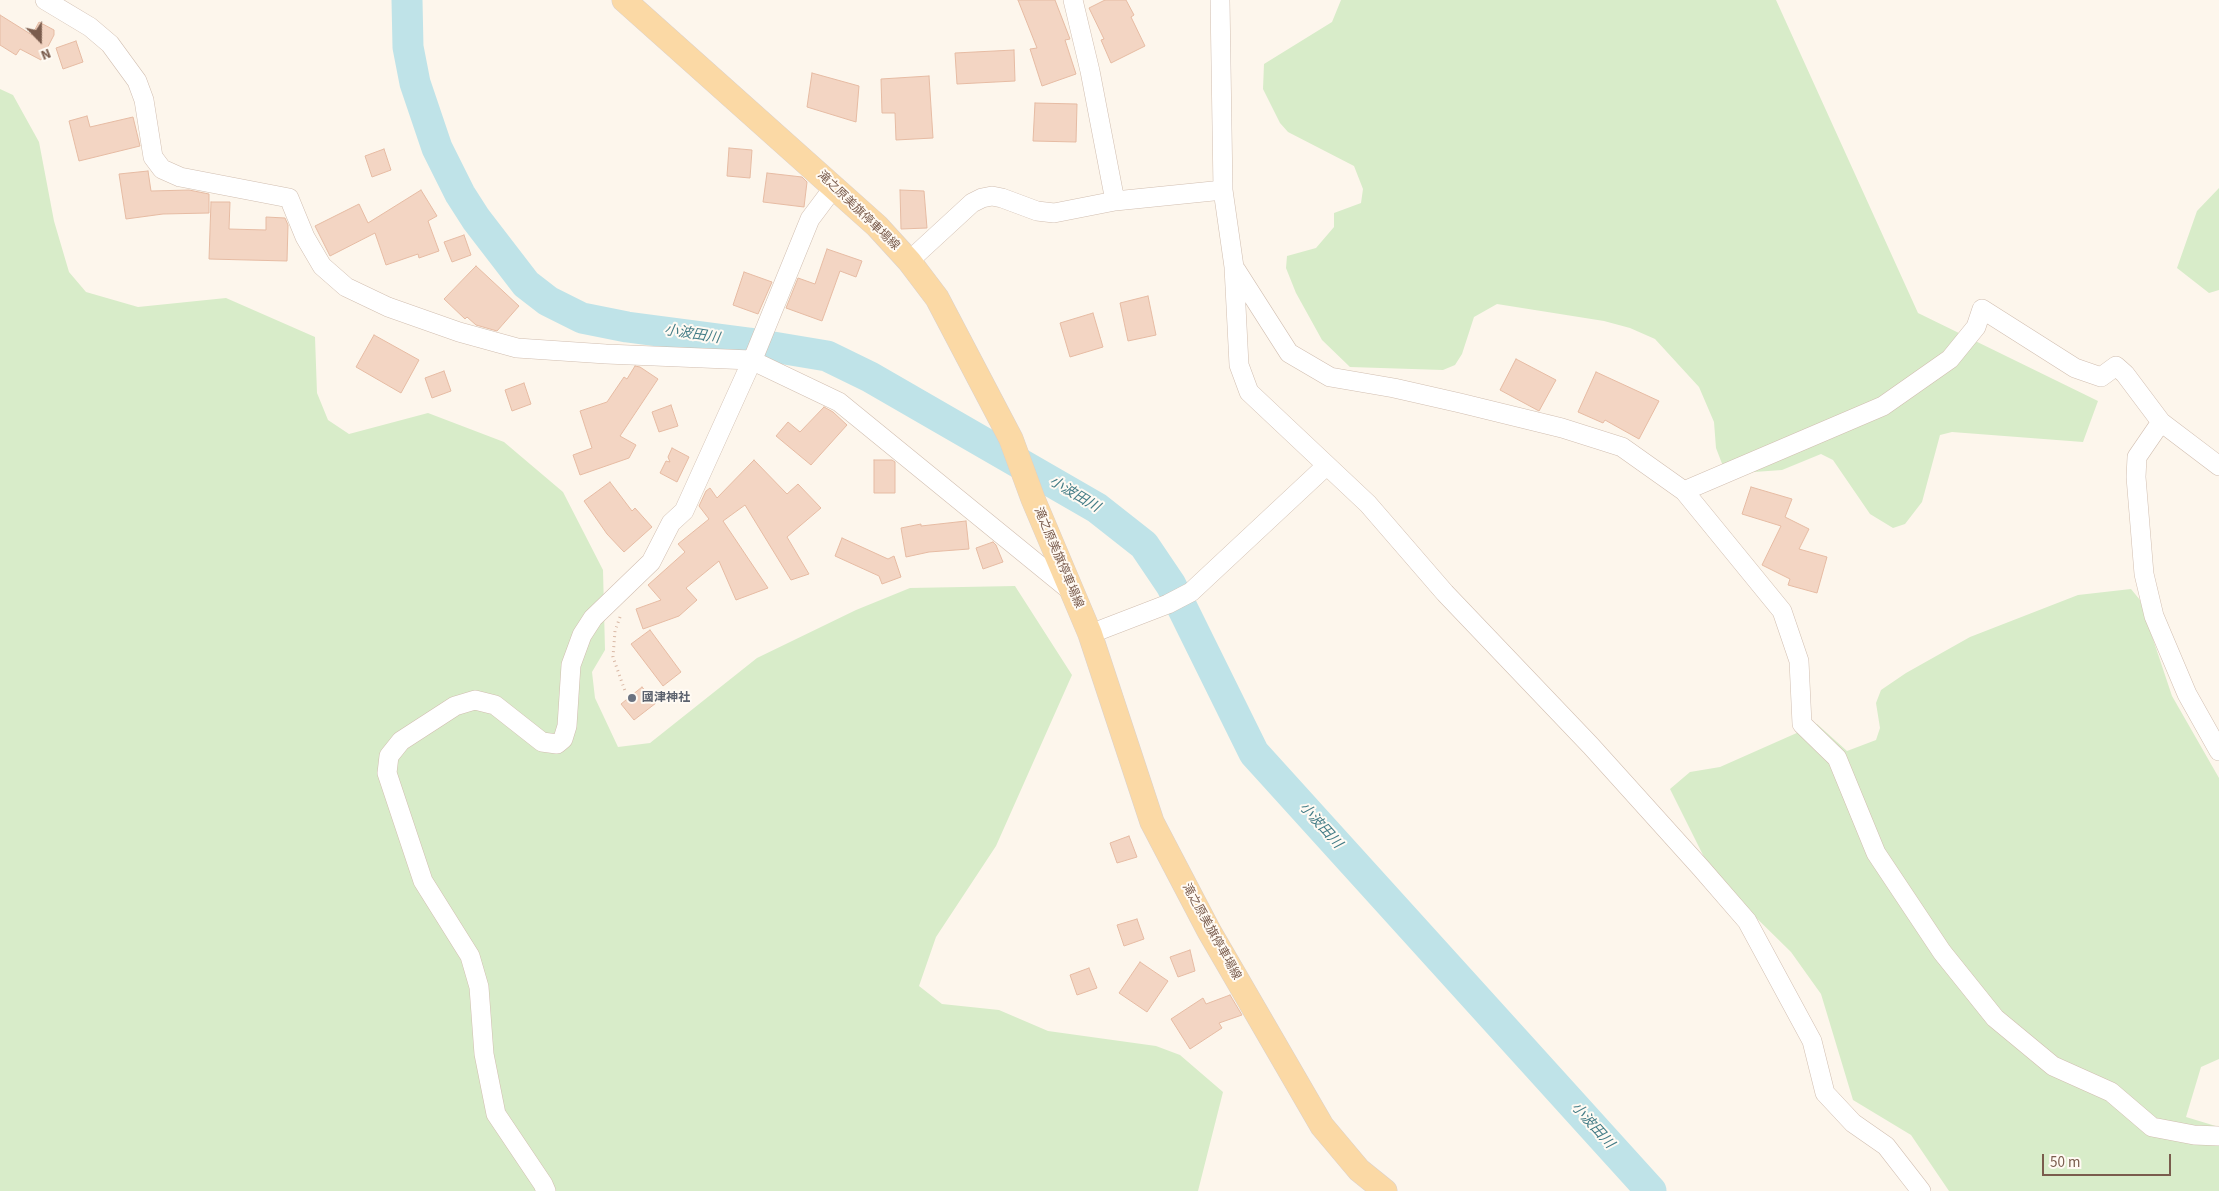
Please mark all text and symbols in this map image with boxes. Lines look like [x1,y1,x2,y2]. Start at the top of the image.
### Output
north arrow [15,15,65,65]
text: N [38,43,54,65]
street label: 滝之原美旗停車場線 [814,168,902,254]
water label: 小波田川 [663,322,721,348]
water label: 小波田川 [1046,473,1102,517]
street label: 滝之原美旗停車場線 [1030,505,1086,611]
place label: 國津神社 [642,691,690,705]
marker: 國津神社 [626,692,638,704]
water label: 小波田川 [1295,800,1345,852]
street label: 滝之原美旗停車場線 [1179,881,1243,983]
water label: 小波田川 [1567,1100,1617,1152]
scale bar [2044,1144,2173,1176]
text: 50 m [2050,1152,2080,1173]

